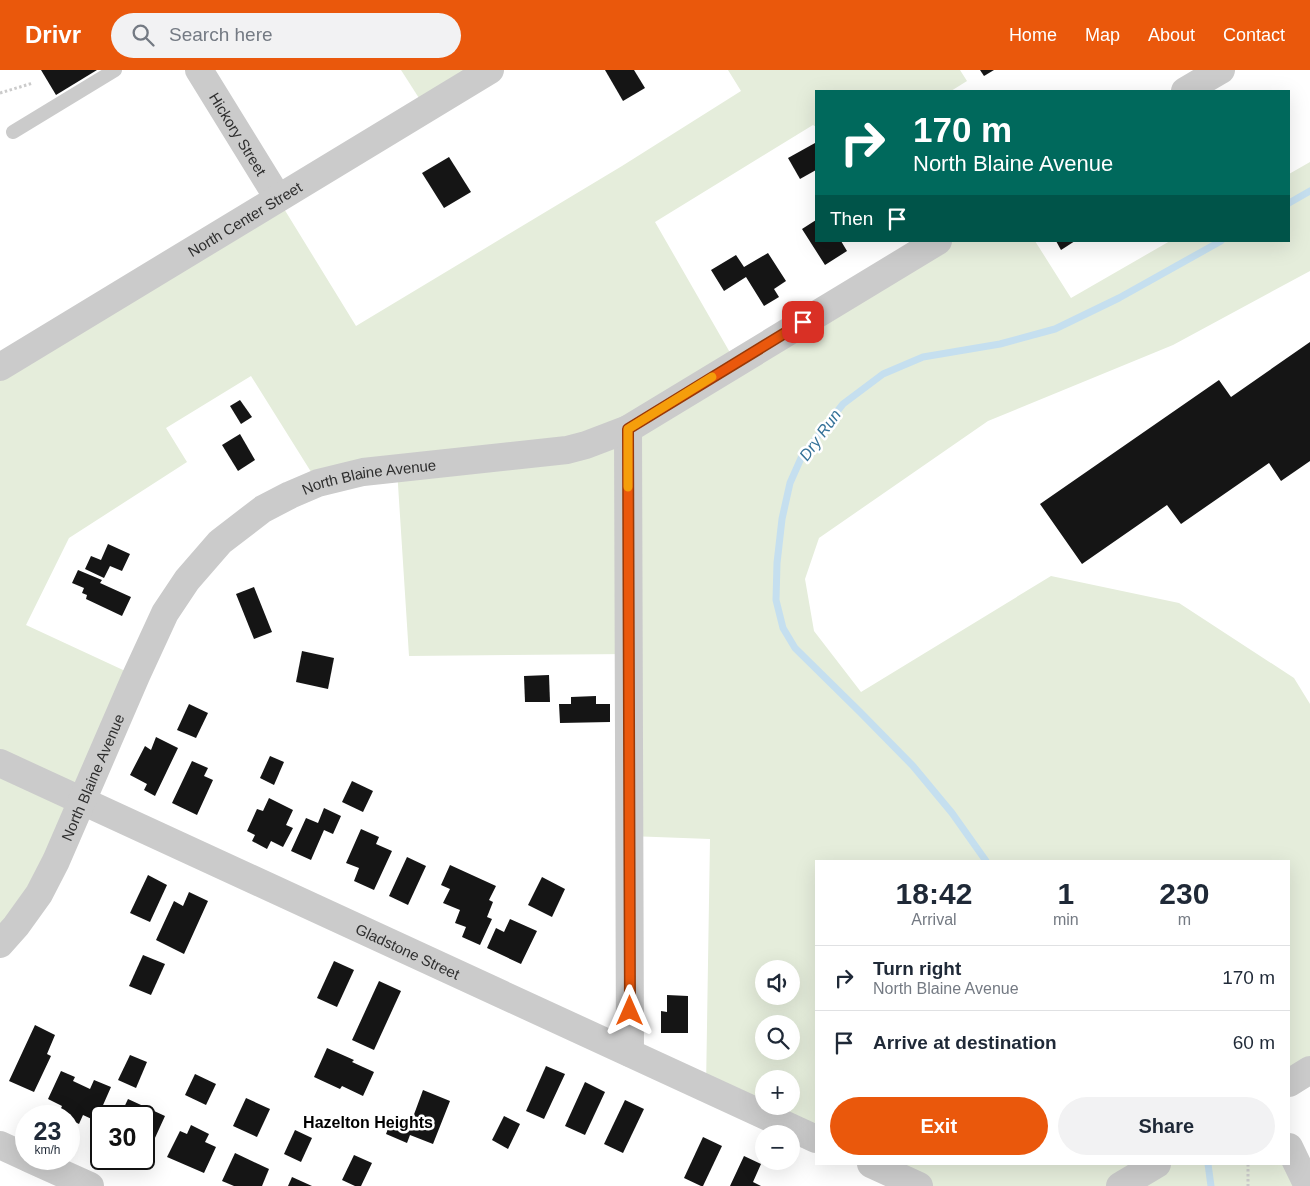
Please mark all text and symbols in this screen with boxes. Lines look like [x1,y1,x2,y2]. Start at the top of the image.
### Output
search box [111,13,461,58]
text: Drivr [25,21,81,48]
icon: search [129,21,157,49]
text: Search here [169,24,273,45]
text: Home [1009,25,1057,45]
text: Map [1085,25,1120,45]
text: About [1148,25,1195,45]
text: Contact [1223,25,1285,45]
street label: Hickory Street [206,89,271,179]
icon: right [830,110,895,175]
text: 170 m [913,110,1012,149]
text: North Blaine Avenue [913,151,1113,176]
street label: North Center Street [185,177,305,260]
icon: arrive [883,205,911,233]
text: Then [830,208,873,229]
pin [782,301,824,343]
icon: arrive [789,308,817,336]
water label: Dry Run [796,406,844,464]
street label: North Blaine Avenue [299,456,437,497]
street label: North Blaine Avenue [57,711,127,843]
text: 18:42 [896,877,972,910]
text: 1 [1057,877,1074,910]
text: 230 [1159,877,1209,910]
text: Arrival [911,911,957,928]
text: min [1053,911,1079,928]
text: m [1178,911,1191,928]
street label: Gladstone Street [353,920,463,983]
text: Turn right [873,958,961,979]
map controls [755,960,800,1170]
button: sound [755,960,800,1005]
icon: right [830,964,858,992]
text: 170 m [1222,967,1275,988]
text: North Blaine Avenue [873,980,1019,997]
position arrow [603,984,655,1036]
button: search [755,1015,800,1060]
icon: arrive [830,1029,858,1057]
text: Arrive at destination [873,1032,1057,1053]
text: 60 m [1233,1032,1275,1053]
button: + [755,1070,800,1115]
button: Exit [830,1097,1048,1155]
button: Share [1058,1097,1275,1155]
speed limit sign: 30 [90,1105,155,1170]
district label: Hazelton Heights [303,1114,433,1131]
text: 23 [34,1117,61,1145]
button: − [755,1125,800,1170]
text: km/h [34,1143,61,1157]

